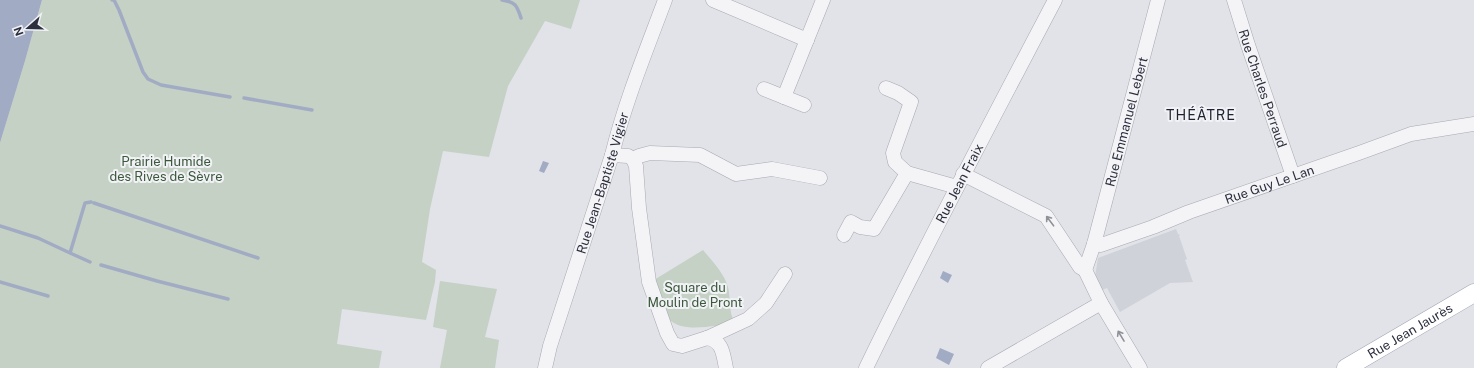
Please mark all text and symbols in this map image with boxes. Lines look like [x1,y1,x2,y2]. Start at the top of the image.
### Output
north arrow [8,8,48,48]
text: N [11,25,26,38]
street label: Rue Charles Perraud [1236,27,1290,150]
street label: Rue Emmanuel Lebert [1102,55,1151,188]
district label: THÉÂTRE [1166,106,1236,123]
street label: Rue Jean-Baptiste Vigier [573,110,632,256]
street label: Rue Jean Fraix [933,141,986,226]
park label: Prairie Humide des Rives de Sèvre [110,154,223,184]
street label: Rue Guy Le Lan [1223,162,1316,207]
one-way arrow [1046,216,1054,227]
park label: Square du Moulin de Pront [647,280,743,310]
street label: Rue Jean Jaurès [1365,300,1455,362]
one-way arrow [1116,330,1124,342]

